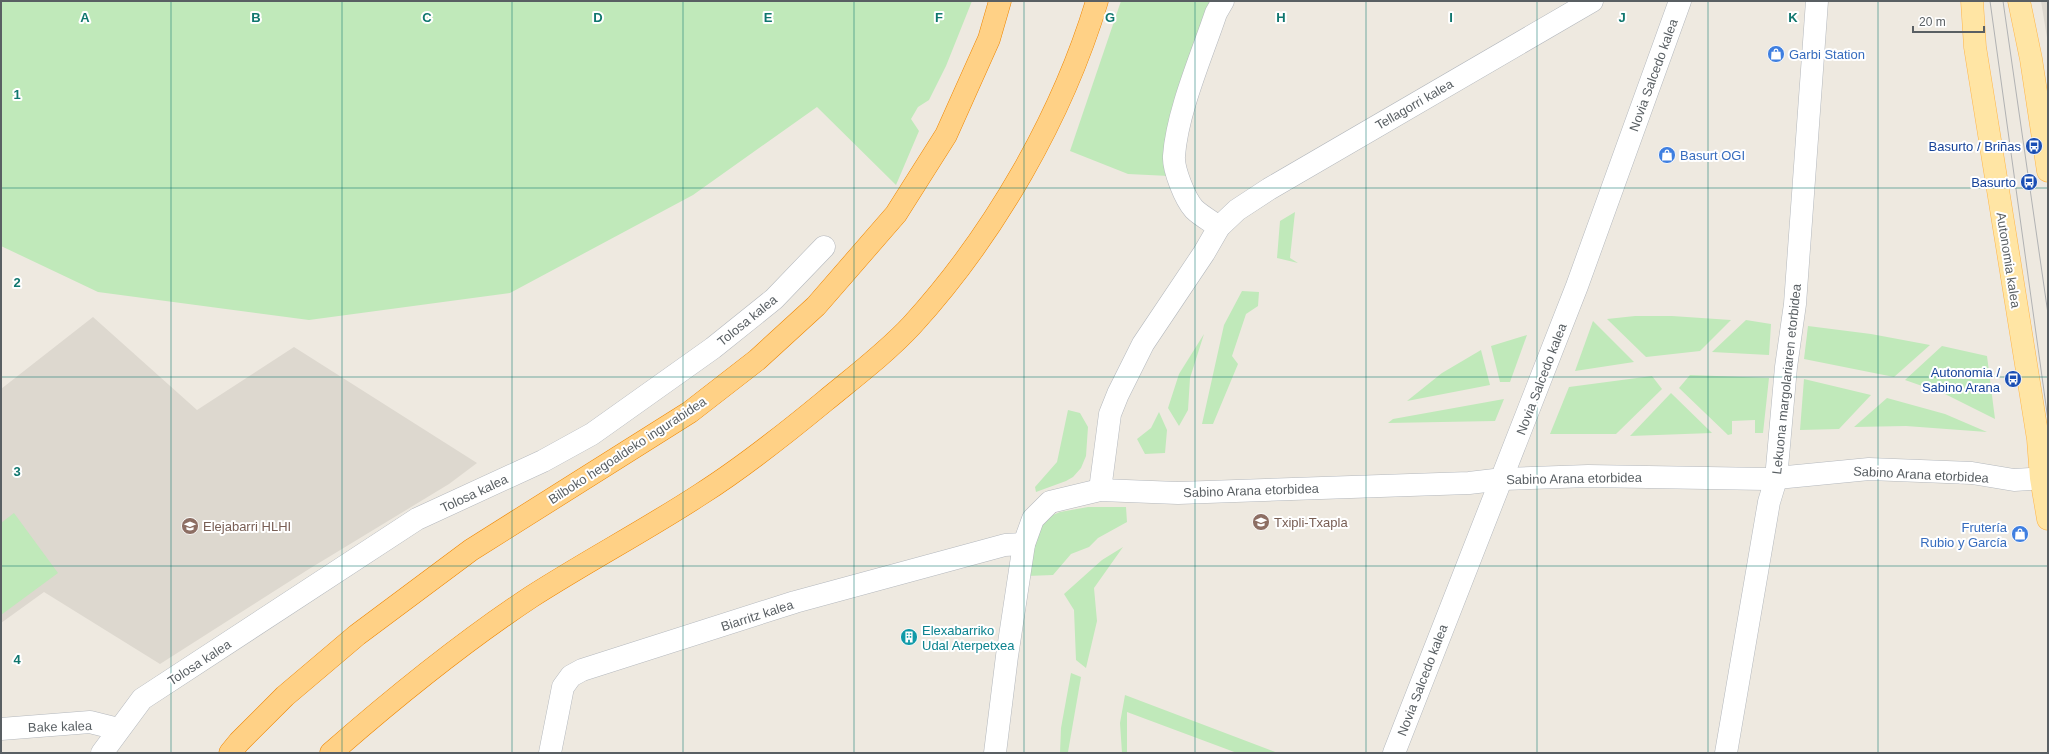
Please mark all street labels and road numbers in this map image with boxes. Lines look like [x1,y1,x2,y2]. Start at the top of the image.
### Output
street label: Novia Salcedo kalea [1626,16,1681,133]
street label: Tellagorri kalea [1373,76,1457,133]
street label: Autonomia kalea [1994,211,2024,310]
street label: Lekuona margolariaren etorbidea [1769,282,1804,475]
street label: Tolosa kalea [715,291,781,349]
street label: Novia Salcedo kalea [1513,320,1570,437]
street label: Bilboko hegoaldeko ingurabidea [546,393,710,507]
street label: Sabino Arana etorbidea [1853,463,1990,486]
street label: Sabino Arana etorbidea [1506,470,1643,487]
street label: Tolosa kalea [438,471,511,516]
street label: Sabino Arana etorbidea [1183,481,1320,500]
street label: Biarritz kalea [719,596,796,634]
street label: Novia Salcedo kalea [1394,621,1451,738]
street label: Tolosa kalea [165,636,234,688]
street label: Bake kalea [28,718,93,735]

